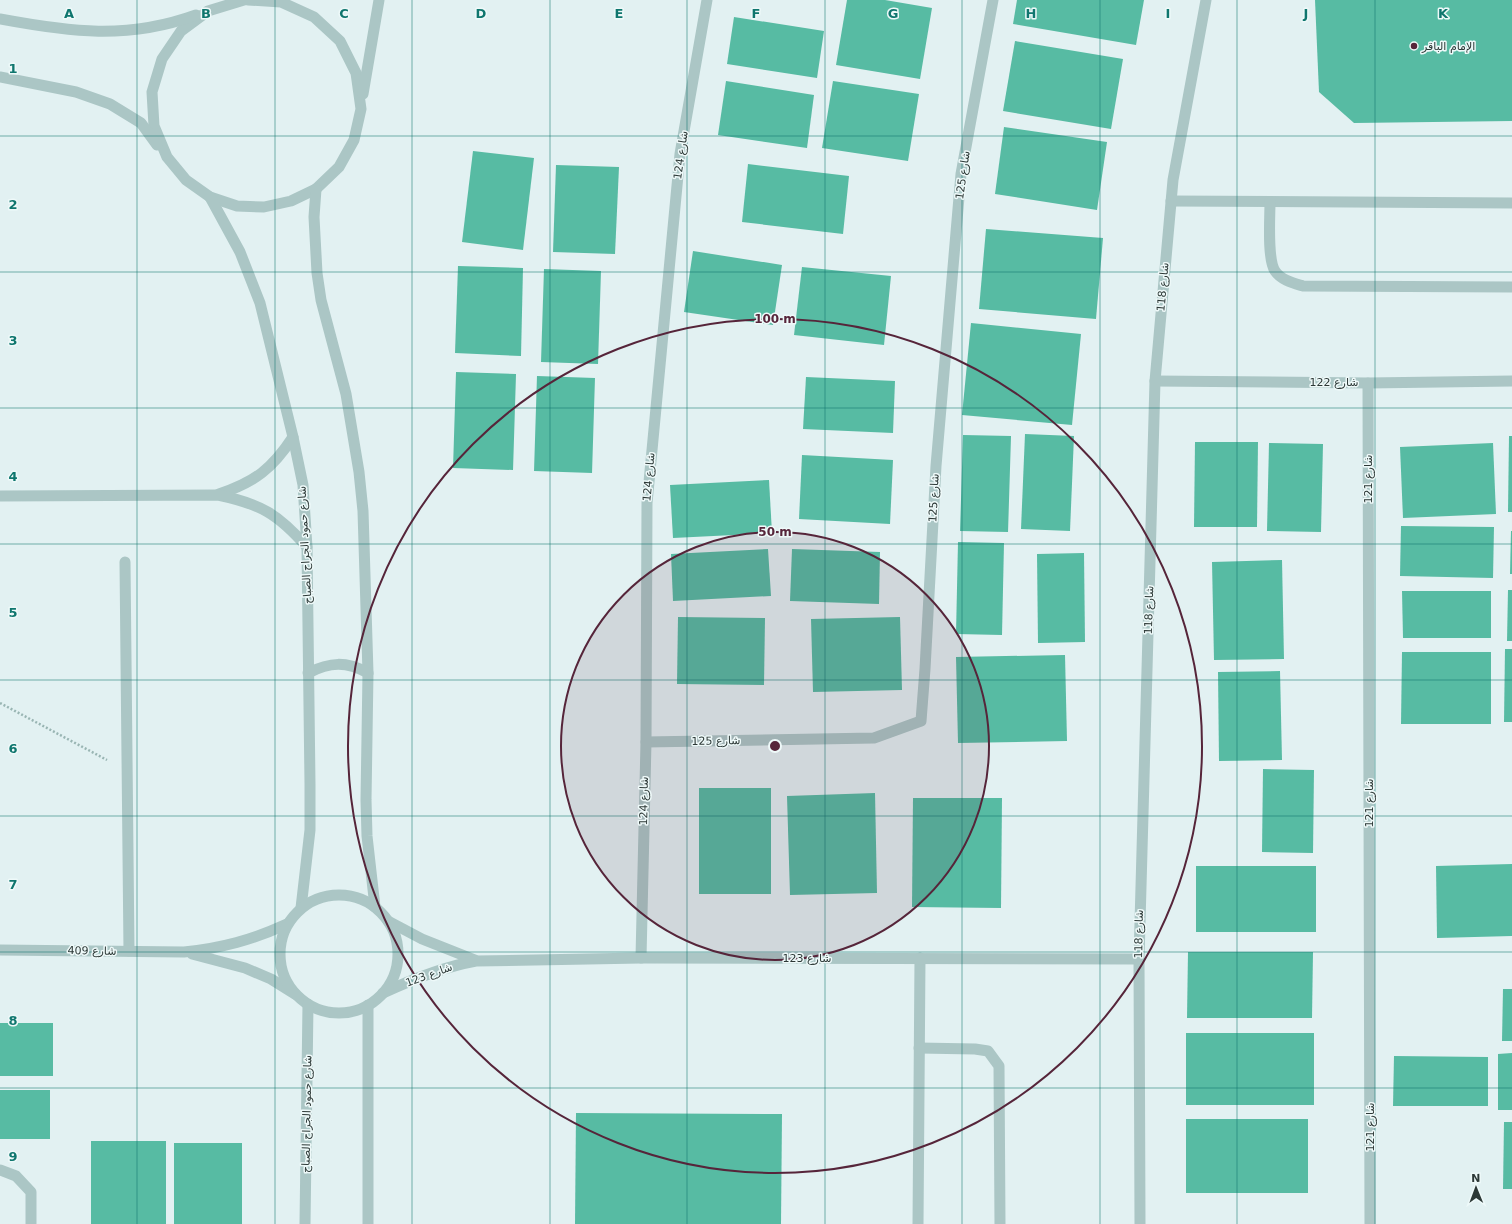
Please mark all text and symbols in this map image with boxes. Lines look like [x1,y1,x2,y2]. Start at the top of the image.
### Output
text: A [64,6,74,21]
text: B [201,6,211,21]
text: C [339,6,349,21]
text: D [476,6,487,21]
text: E [615,6,623,21]
text: F [752,6,760,21]
text: G [888,6,898,21]
text: H [1026,6,1036,21]
text: I [1166,6,1170,21]
text: J [1303,6,1308,21]
text: K [1438,6,1449,21]
place label: الإمام الباقر [1421,40,1475,53]
marker: الإمام الباقر [1409,41,1419,51]
text: 1 [8,61,18,76]
street label: شارع 124 [671,130,691,180]
street label: شارع 125 [953,150,973,200]
text: 2 [8,197,18,212]
street label: شارع 118 [1154,262,1172,312]
text: 100 m [754,312,796,326]
text: 3 [8,333,18,348]
street label: شارع 122 [1310,376,1358,389]
street label: شارع 124 [640,452,658,502]
street label: شارع 121 [1362,455,1375,503]
text: 4 [8,469,18,484]
street label: شارع 125 [926,473,942,523]
street label: شارع حمود الجراح الصباح [295,486,315,604]
text: 50 m [758,525,792,539]
street label: شارع 118 [1142,585,1156,635]
text: 5 [8,605,18,620]
street label: شارع 125 [691,734,741,748]
centre of rings [768,739,782,753]
text: 6 [8,741,18,756]
street label: شارع 124 [637,776,651,826]
street label: شارع 121 [1363,779,1376,827]
text: 7 [8,877,18,892]
street label: شارع 118 [1132,909,1146,959]
street label: شارع 409 [67,944,117,958]
street label: شارع 123 [783,952,831,965]
street label: شارع 123 [404,961,454,989]
text: 8 [8,1013,18,1028]
street label: شارع حمود الجراح الصباح [299,1055,315,1173]
street label: شارع 121 [1364,1103,1377,1151]
text: 9 [8,1149,18,1164]
north arrow [1456,1168,1496,1208]
text: N [1471,1172,1481,1185]

